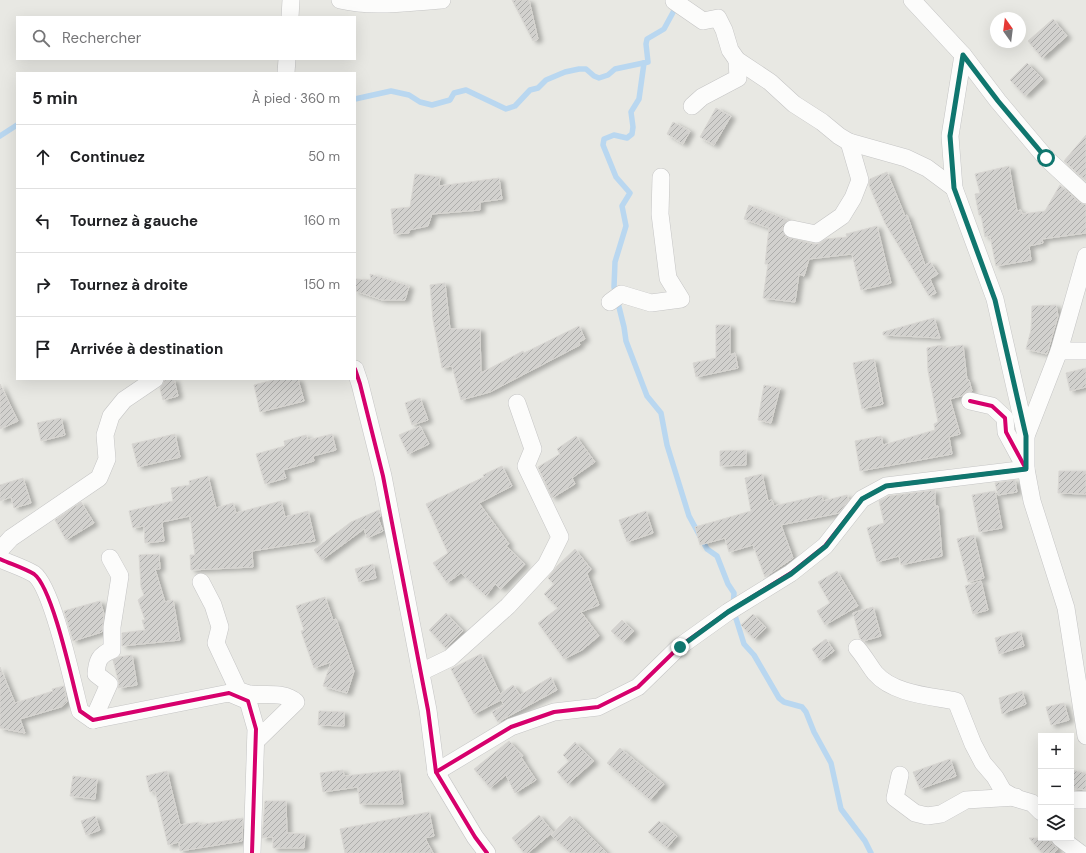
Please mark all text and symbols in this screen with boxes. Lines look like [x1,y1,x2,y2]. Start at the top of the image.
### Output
north arrow [990,12,1026,48]
search box [16,16,356,60]
icon: search [30,27,52,49]
text: Rechercher [62,28,141,48]
text: 5 min [32,87,78,109]
text: À pied · 360 m [252,90,340,107]
icon: ahead [32,146,54,168]
text: Continuez [70,147,145,167]
text: 50 m [308,148,340,165]
route start [1037,149,1055,167]
icon: left [32,210,54,232]
text: Tournez à gauche [70,211,198,231]
text: 160 m [304,212,340,229]
icon: right [32,274,54,296]
text: Tournez à droite [70,275,188,295]
text: 150 m [304,276,340,293]
icon: arrive [32,338,54,360]
text: Arrivée à destination [70,339,223,359]
route end [671,638,689,656]
map controls [1038,733,1074,841]
button: + [1038,733,1074,769]
button: − [1038,769,1074,805]
button: layers [1038,805,1074,841]

